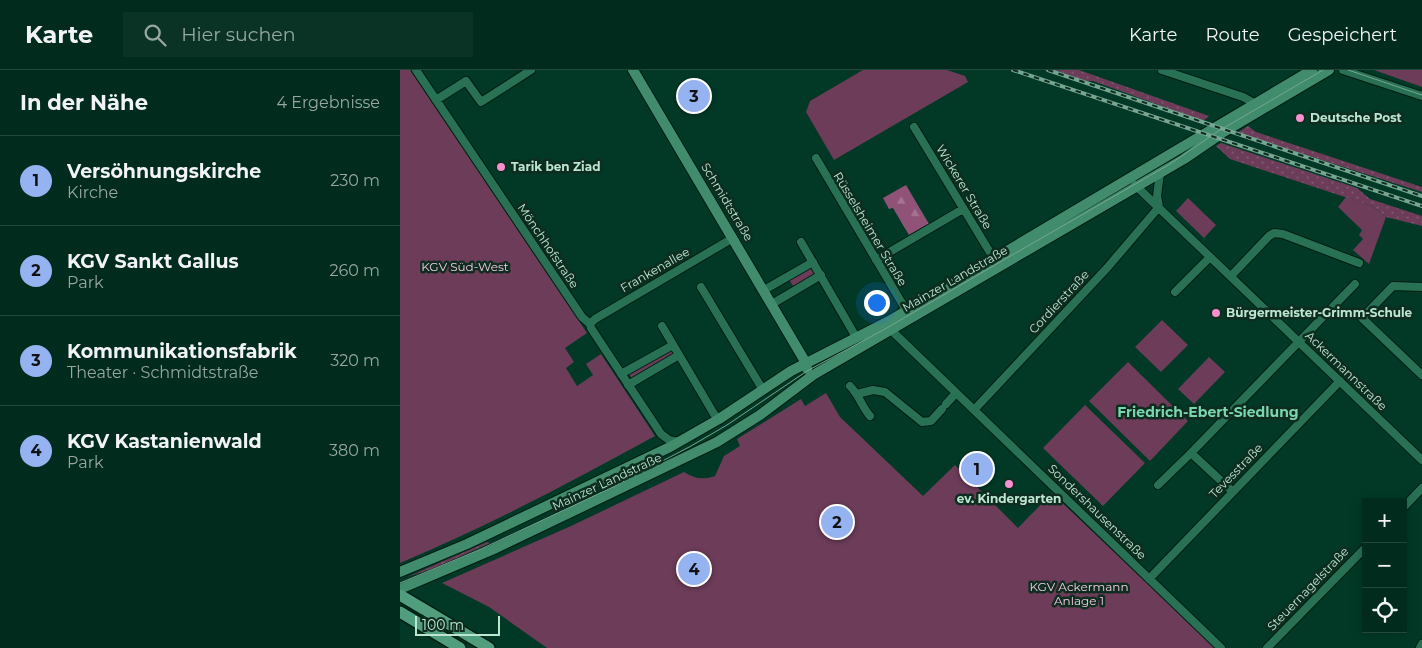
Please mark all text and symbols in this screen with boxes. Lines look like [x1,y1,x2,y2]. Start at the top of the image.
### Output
search box [123,12,473,57]
text: Karte [25,20,93,49]
icon: search [141,21,169,49]
text: Hier suchen [181,23,296,46]
text: Karte [1129,24,1177,46]
text: Route [1205,24,1260,46]
text: Gespeichert [1288,24,1397,46]
pin: 3 [678,77,710,115]
text: In der Nähe [20,90,148,115]
text: 4 Ergebnisse [276,93,380,112]
place label: Deutsche Post [1310,110,1403,125]
marker: Deutsche Post [1294,112,1306,124]
street label: Wickerer Straße [933,142,996,232]
place label: Tarik ben Ziad [511,159,600,174]
text: Versöhnungskirche [67,160,261,183]
street label: Schmidtstraße [698,160,757,244]
marker: Tarik ben Ziad [495,161,507,173]
street label: Rüsselsheimer Straße [830,169,910,288]
text: 1 [33,171,39,190]
text: 230 m [330,171,380,190]
text: Kirche [67,183,118,202]
street label: Mönchhofstraße [515,200,582,291]
street label: Mainzer Landstraße [900,242,1010,315]
street label: Frankenallee [618,244,692,295]
text: KGV Sankt Gallus [67,250,239,273]
park label: KGV Süd-West [421,259,509,274]
text: 2 [31,261,41,280]
text: 260 m [329,261,380,280]
street label: Cordierstraße [1025,267,1092,336]
text: Park [67,273,104,292]
your location [864,290,890,316]
place label: Bürgermeister-Grimm-Schule [1226,305,1413,320]
marker: Bürgermeister-Grimm-Schule [1210,307,1222,319]
street label: Ackermannstraße [1302,328,1390,413]
text: Kommunikationsfabrik [67,340,297,363]
text: 3 [31,351,41,370]
text: 320 m [330,351,380,370]
text: Theater · Schmidtstraße [67,363,258,382]
district label: Friedrich-Ebert-Siedlung [1117,403,1299,421]
text: KGV Kastanienwald [67,430,262,453]
street label: Tevesstraße [1206,440,1265,501]
text: 4 [30,441,42,460]
text: 380 m [329,441,380,460]
street label: Mainzer Landstraße [550,450,664,513]
pin: 1 [961,450,993,488]
text: Park [67,453,104,472]
street label: Sondershausenstraße [1045,461,1150,563]
marker: ev. Kindergarten [1003,478,1015,490]
place label: ev. Kindergarten [957,491,1061,506]
map controls [1362,498,1407,633]
button: + [1362,498,1407,543]
pin: 2 [821,503,853,541]
button: − [1362,543,1407,588]
street label: Steuernagelstraße [1264,544,1351,634]
pin: 4 [678,550,710,588]
park label: KGV Ackermann Anlage 1 [1030,579,1129,608]
button: locate [1362,588,1407,633]
scale bar [415,613,500,636]
text: 100 m [422,616,464,634]

